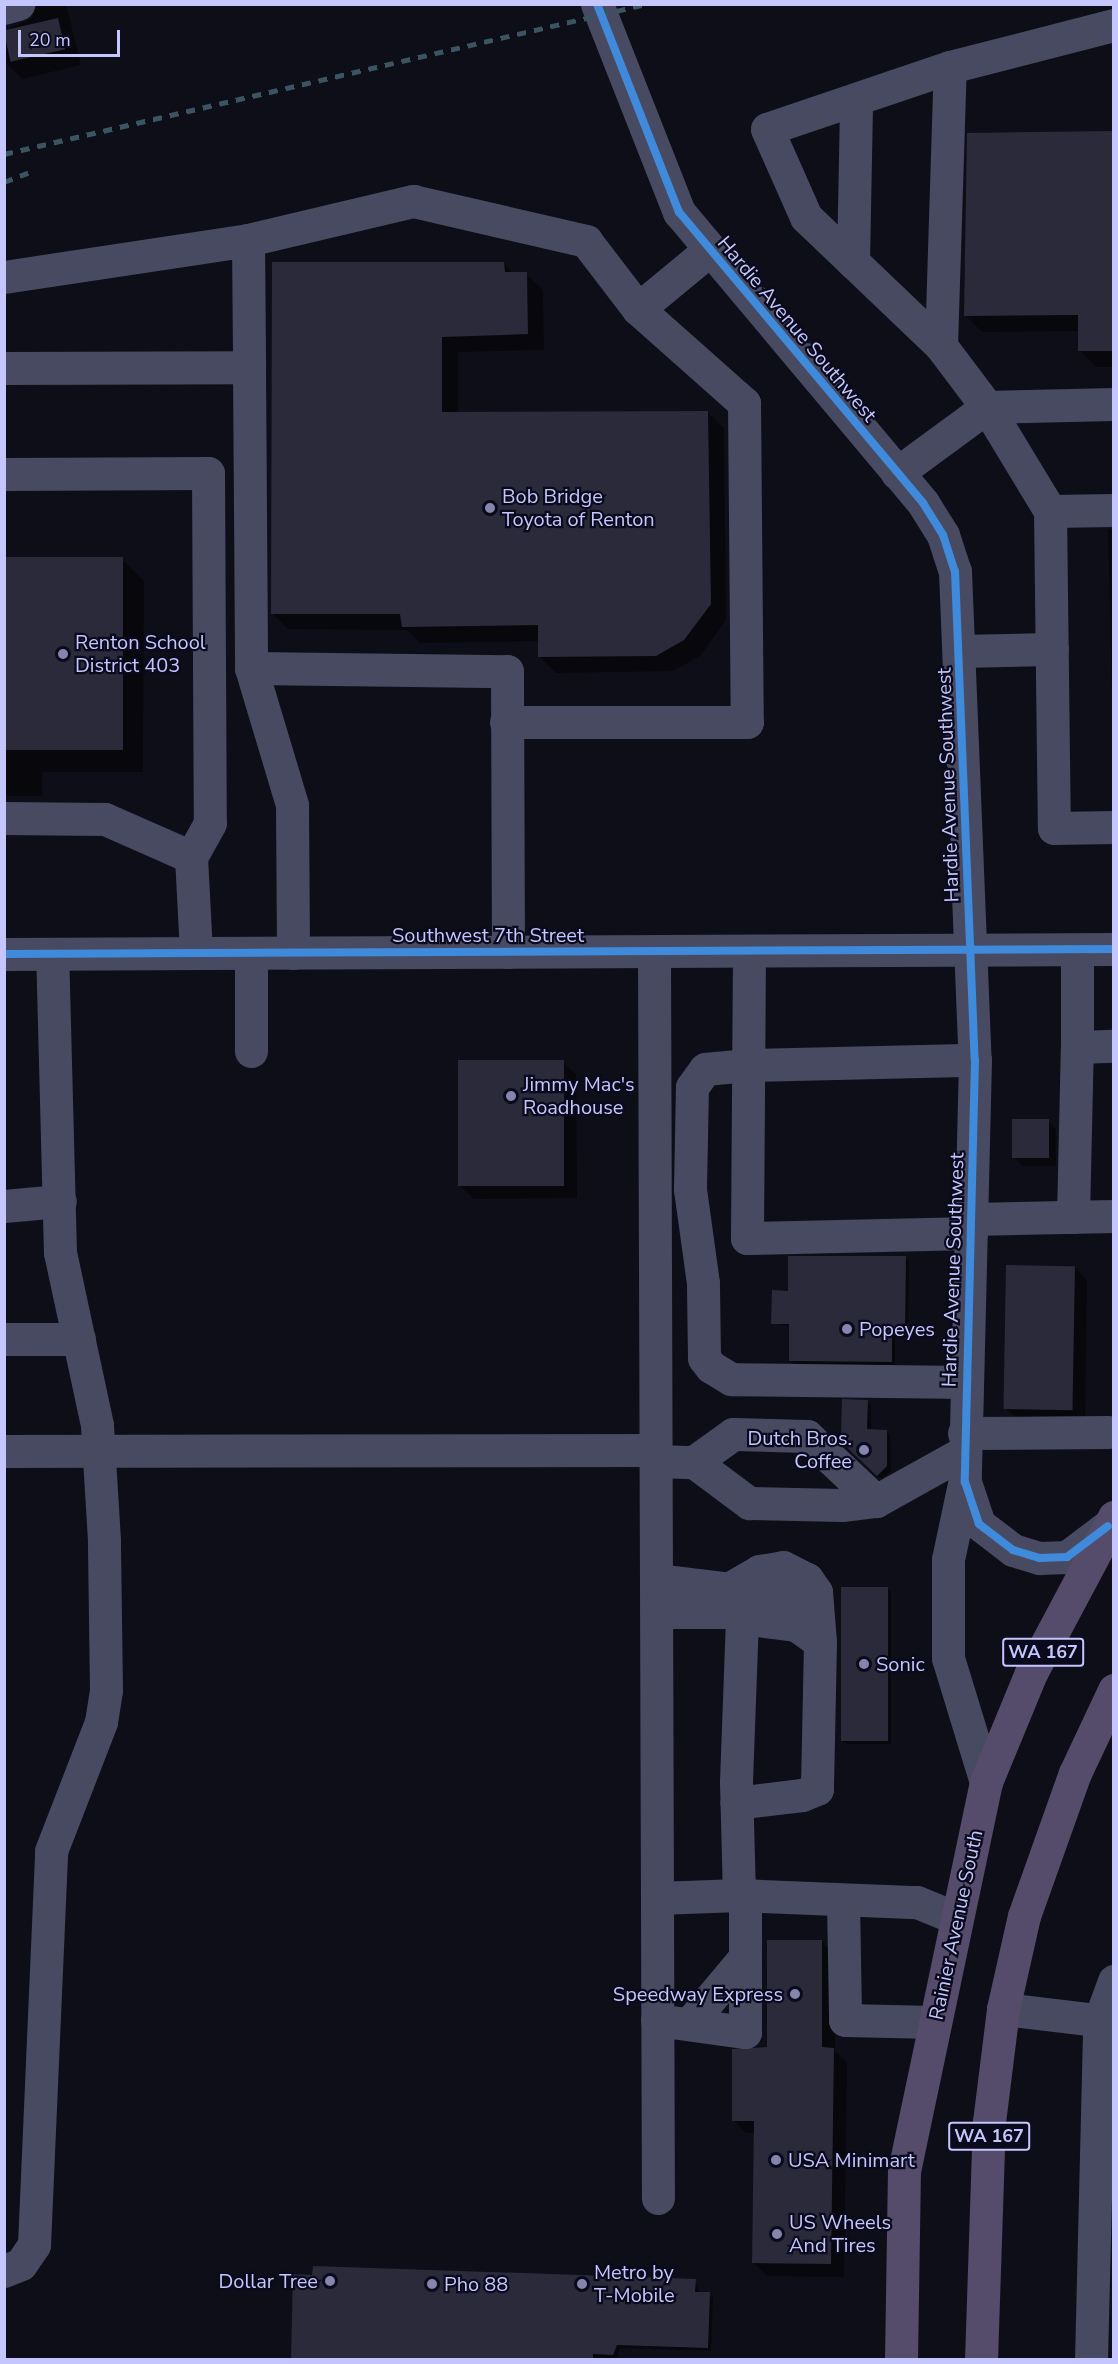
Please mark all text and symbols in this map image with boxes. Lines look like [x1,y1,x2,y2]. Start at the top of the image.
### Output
scale bar [21,18,123,56]
text: 20 m [29,28,71,52]
street label: Hardie Avenue Southwest [712,231,882,427]
place label: Bob Bridge Toyota of Renton [502,484,655,531]
marker: Bob Bridge Toyota of Renton [483,501,497,515]
place label: Renton School District 403 [75,630,206,677]
marker: Renton School District 403 [56,647,70,661]
street label: Hardie Avenue Southwest [932,667,964,903]
street label: Southwest 7th Street [392,923,584,947]
place label: Jimmy Mac's Roadhouse [523,1072,635,1119]
marker: Jimmy Mac's Roadhouse [504,1089,518,1103]
street label: Hardie Avenue Southwest [937,1152,969,1388]
place label: Popeyes [859,1317,935,1341]
marker: Popeyes [840,1322,854,1336]
place label: Dutch Bros. Coffee [748,1426,852,1473]
marker: Dutch Bros. Coffee [857,1443,871,1457]
road number: WA 167 [1001,1637,1085,1667]
place label: Sonic [876,1652,925,1676]
marker: Sonic [857,1657,871,1671]
street label: Rainier Avenue South [924,1828,988,2022]
place label: Speedway Express [613,1982,783,2006]
marker: Speedway Express [788,1987,802,2001]
road number: WA 167 [947,2121,1031,2151]
place label: USA Minimart [788,2148,915,2172]
marker: USA Minimart [769,2153,783,2167]
place label: US Wheels And Tires [789,2210,891,2257]
marker: US Wheels And Tires [770,2227,784,2241]
place label: Metro by T-Mobile [594,2260,675,2307]
place label: Dollar Tree [218,2269,318,2293]
place label: Pho 88 [444,2272,508,2296]
marker: Dollar Tree [323,2274,337,2288]
marker: Pho 88 [425,2277,439,2291]
marker: Metro by T-Mobile [575,2277,589,2291]

